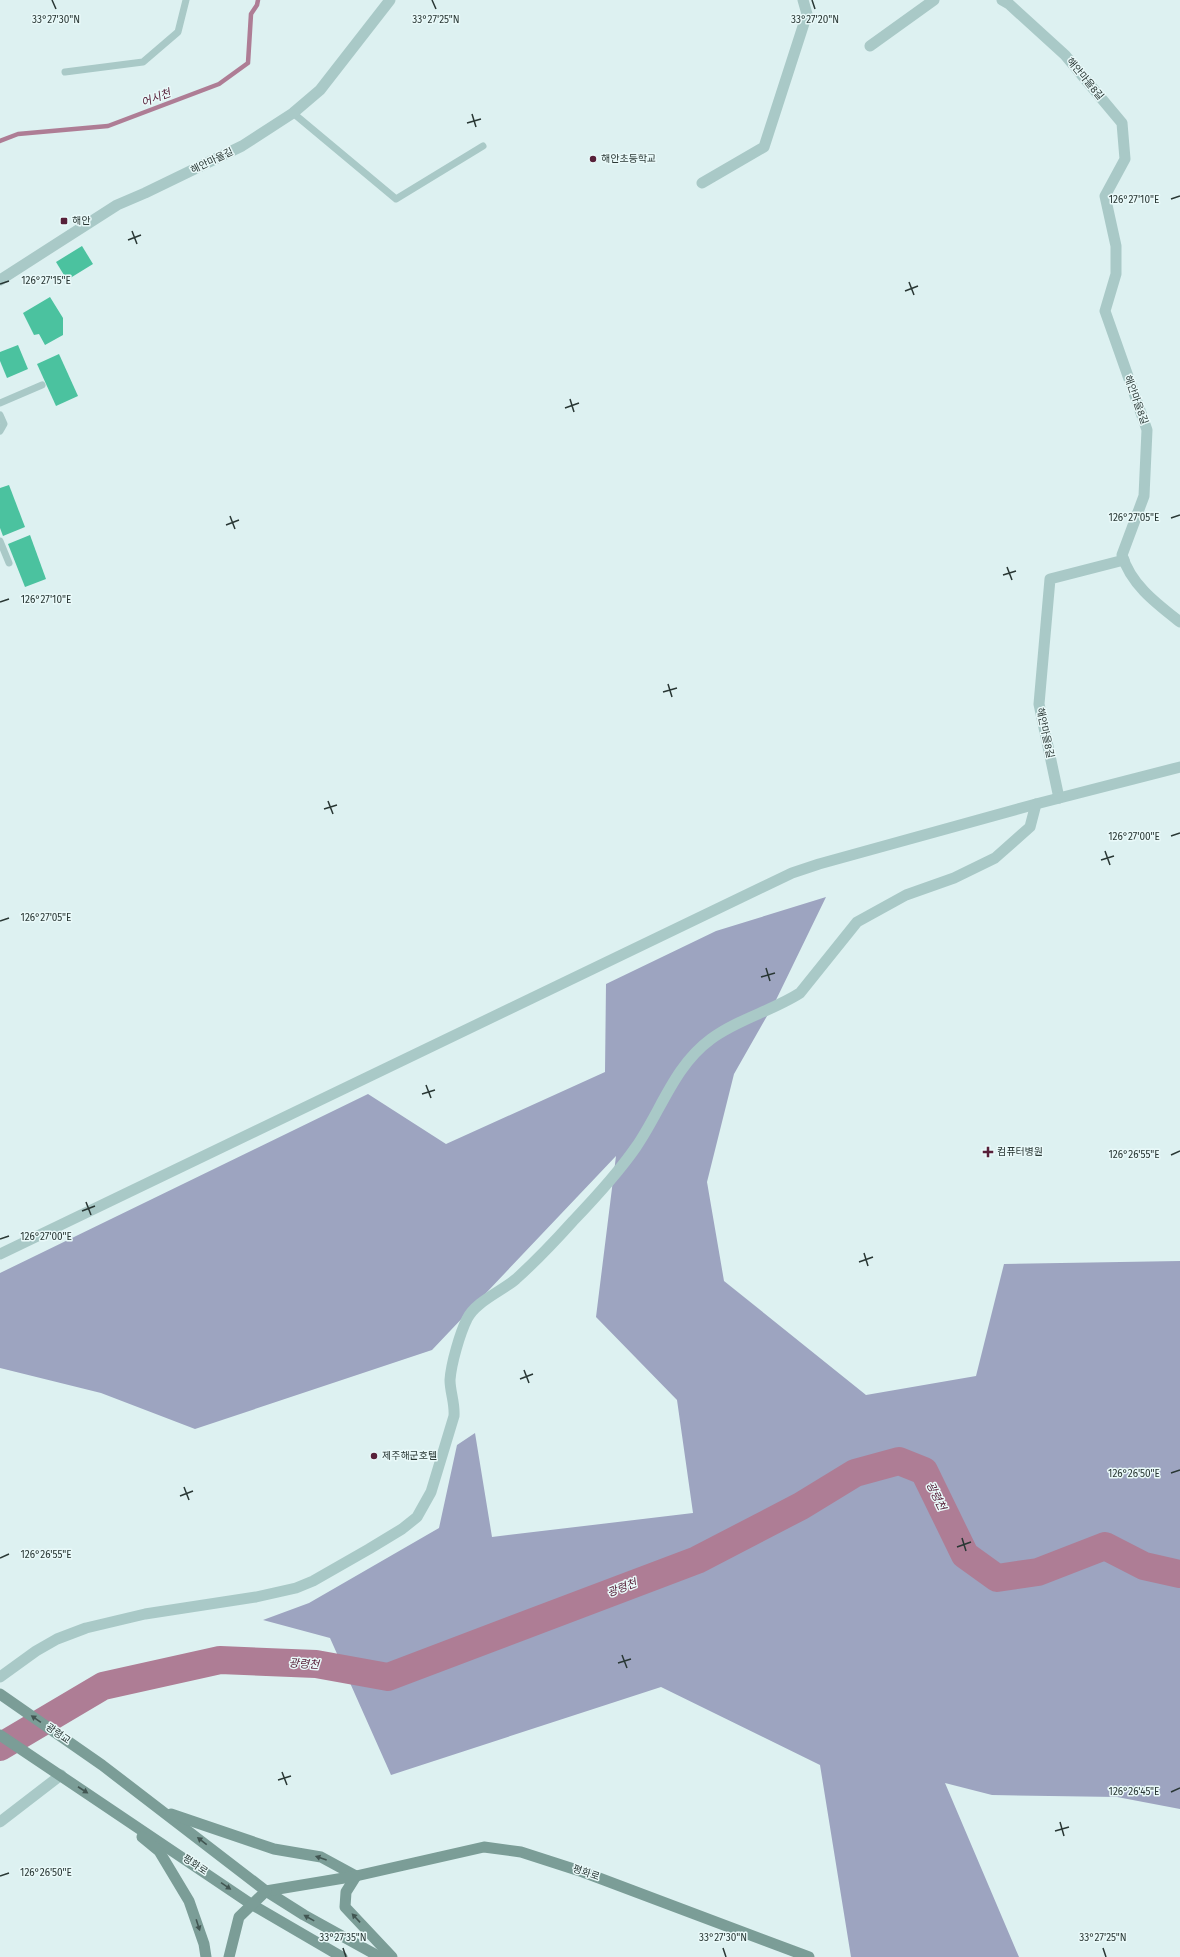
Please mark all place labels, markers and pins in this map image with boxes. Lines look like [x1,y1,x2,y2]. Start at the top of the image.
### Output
place label: 해안초등학교 [601,153,656,165]
marker: 해안초등학교 [588,154,598,164]
place label: 해안 [72,215,90,227]
marker: 해안 [59,216,69,226]
marker: 컴퓨터병원 [982,1146,994,1158]
place label: 컴퓨터병원 [997,1146,1043,1158]
place label: 제주해군호텔 [382,1450,437,1462]
marker: 제주해군호텔 [369,1451,379,1461]

